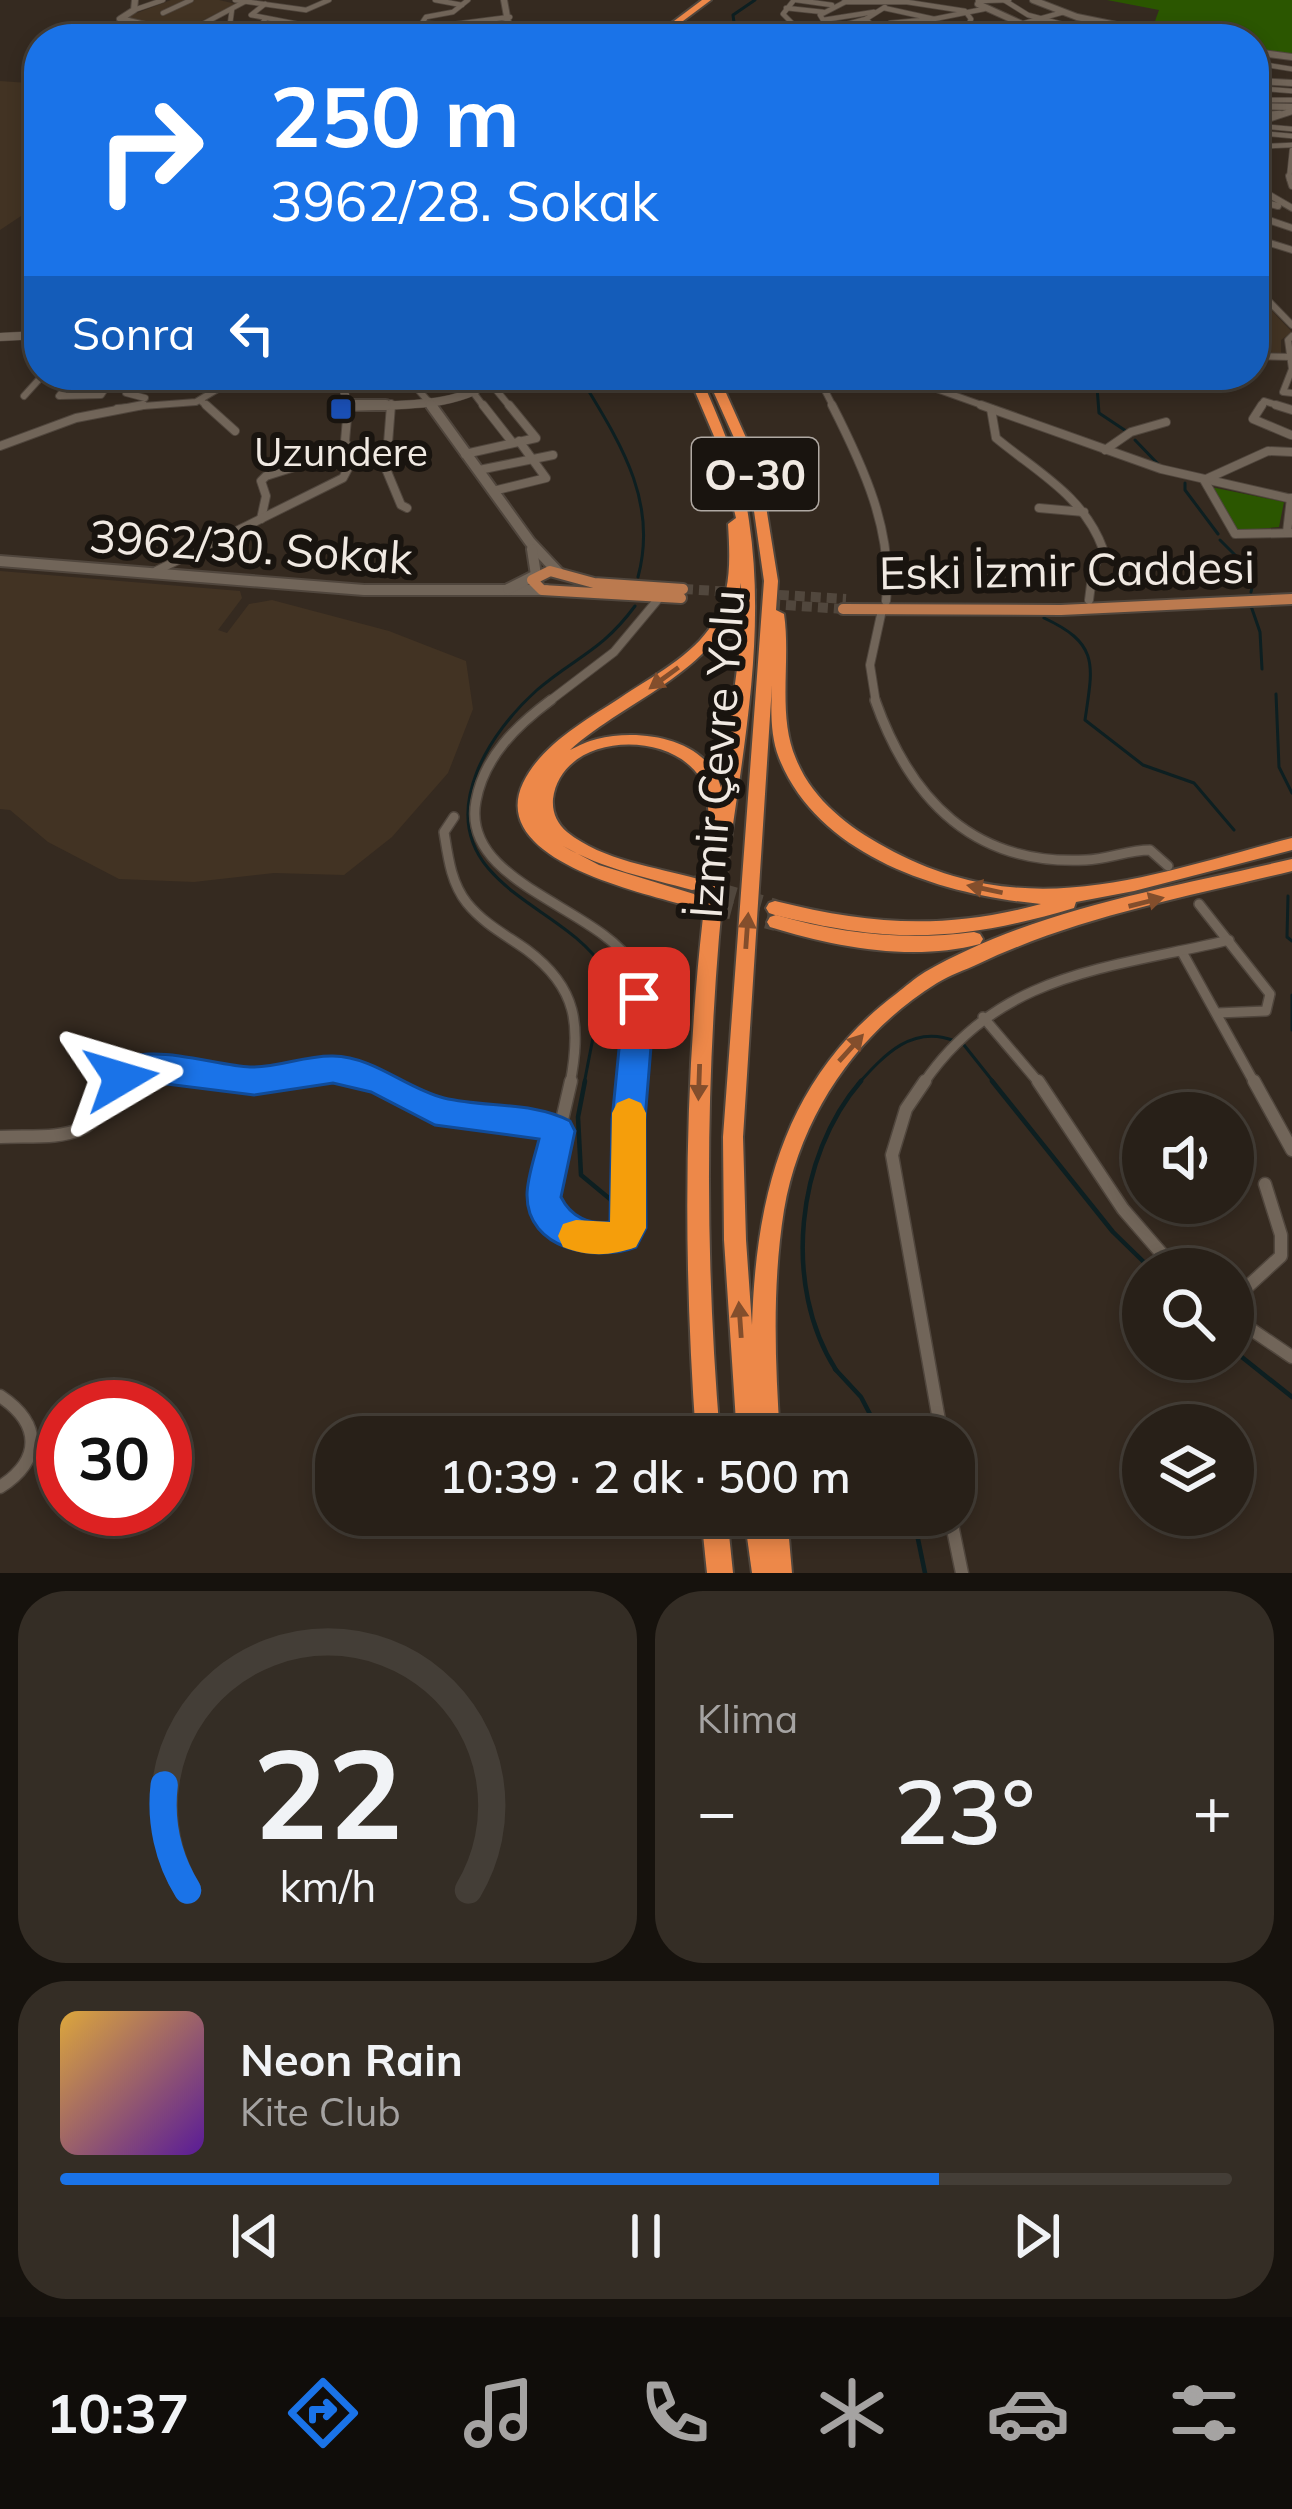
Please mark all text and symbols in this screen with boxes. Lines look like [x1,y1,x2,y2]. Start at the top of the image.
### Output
text: 250 m [270,63,520,168]
icon: right [72,72,228,228]
text: 3962/28. Sokak [270,167,658,235]
icon: left [219,300,285,366]
text: Sonra [72,305,195,361]
marker: Uzundere [328,396,354,422]
place label: Uzundere [254,427,428,476]
road number: O-30 [692,438,818,510]
street label: 3962/30. Sokak [88,507,415,585]
street label: Eski İzmir Caddesi [879,538,1255,600]
street label: İzmir Çevre Yolu [677,588,755,920]
one-way arrow [648,666,680,689]
one-way arrow [966,879,1004,898]
one-way arrow [1127,892,1164,911]
one-way arrow [737,912,756,949]
pin [588,947,690,1049]
icon: arrive [606,965,672,1031]
position arrow [58,1015,184,1141]
one-way arrow [837,1033,864,1062]
one-way arrow [690,1064,709,1102]
map controls [1122,1092,1254,1536]
button: sound [1122,1092,1254,1224]
button: search [1122,1248,1254,1380]
one-way arrow [730,1300,749,1338]
speed limit sign: 30 [36,1380,192,1536]
button: layers [1122,1404,1254,1536]
text: 10:39 · 2 dk · 500 m [439,1448,851,1504]
text: Klima [697,1694,798,1743]
text: 22 [253,1714,402,1870]
text: 23° [894,1754,1035,1867]
text: − [697,1769,737,1852]
text: + [1192,1769,1232,1852]
text: km/h [279,1859,376,1913]
text: Neon Rain [240,2031,463,2087]
text: Kite Club [240,2087,401,2136]
icon: previous [222,2203,288,2269]
icon: pause [613,2203,679,2269]
icon: next [1004,2203,1070,2269]
icon: directions [281,2371,365,2455]
icon: music [457,2371,541,2455]
icon: phone [633,2371,717,2455]
icon: climate [810,2371,894,2455]
icon: car [986,2371,1070,2455]
icon: filters [1162,2371,1246,2455]
text: 10:37 [46,2379,189,2447]

